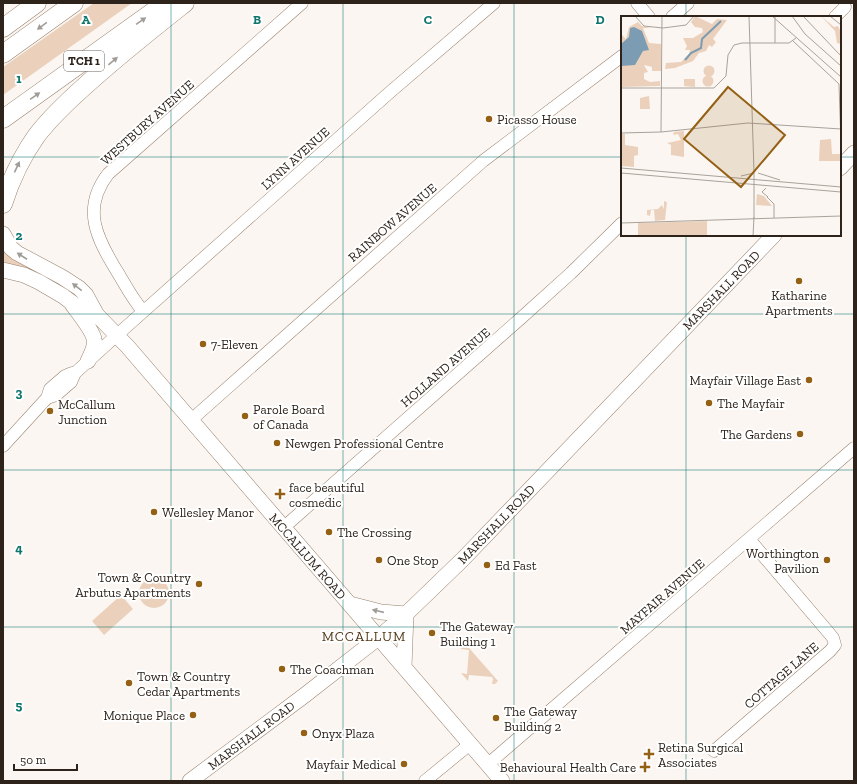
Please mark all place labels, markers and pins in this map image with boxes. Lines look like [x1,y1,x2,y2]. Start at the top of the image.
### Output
place label: Picasso House [497,112,577,127]
marker: Picasso House [484,114,494,124]
marker: Katharine Apartments [794,276,804,286]
place label: Katharine Apartments [765,288,833,318]
place label: 7-Eleven [211,337,259,352]
marker: 7-Eleven [198,339,208,349]
place label: Mayfair Village East [690,373,801,388]
marker: Mayfair Village East [804,375,814,385]
place label: The Mayfair [717,396,785,411]
place label: McCallum Junction [58,397,116,427]
marker: The Mayfair [704,398,714,408]
place label: Parole Board of Canada [253,402,325,432]
marker: McCallum Junction [45,406,55,416]
marker: Parole Board of Canada [240,411,250,421]
place label: The Gardens [720,427,792,442]
marker: The Gardens [795,429,805,439]
place label: Newgen Professional Centre [285,436,444,451]
marker: Newgen Professional Centre [272,438,282,448]
place label: face beautiful cosmedic [289,480,365,510]
marker: face beautiful cosmedic [274,488,286,500]
place label: Wellesley Manor [162,505,254,520]
marker: Wellesley Manor [149,507,159,517]
place label: The Crossing [337,525,412,540]
marker: The Crossing [324,527,334,537]
place label: Worthington Pavilion [746,546,820,576]
place label: One Stop [387,553,439,568]
marker: One Stop [374,555,384,565]
marker: Worthington Pavilion [822,555,832,565]
place label: Ed Fast [495,558,537,573]
marker: Ed Fast [482,560,492,570]
place label: Town & Country Arbutus Apartments [75,570,191,600]
marker: Town & Country Arbutus Apartments [194,579,204,589]
place label: The Gateway Building 1 [440,619,513,649]
marker: The Gateway Building 1 [427,628,437,638]
place label: The Coachman [290,662,375,677]
marker: The Coachman [277,664,287,674]
place label: Town & Country Cedar Apartments [137,669,240,699]
marker: Town & Country Cedar Apartments [124,678,134,688]
place label: The Gateway Building 2 [504,704,577,734]
place label: Monique Place [103,708,185,723]
marker: Monique Place [188,710,198,720]
marker: The Gateway Building 2 [491,713,501,723]
place label: Onyx Plaza [312,726,375,741]
marker: Onyx Plaza [299,728,309,738]
place label: Retina Surgical Associates [658,740,744,770]
marker: Retina Surgical Associates [643,748,655,760]
place label: Mayfair Medical [306,757,397,772]
marker: Mayfair Medical [399,759,409,769]
place label: Behavioural Health Care [500,760,636,775]
marker: Behavioural Health Care [639,761,651,773]

